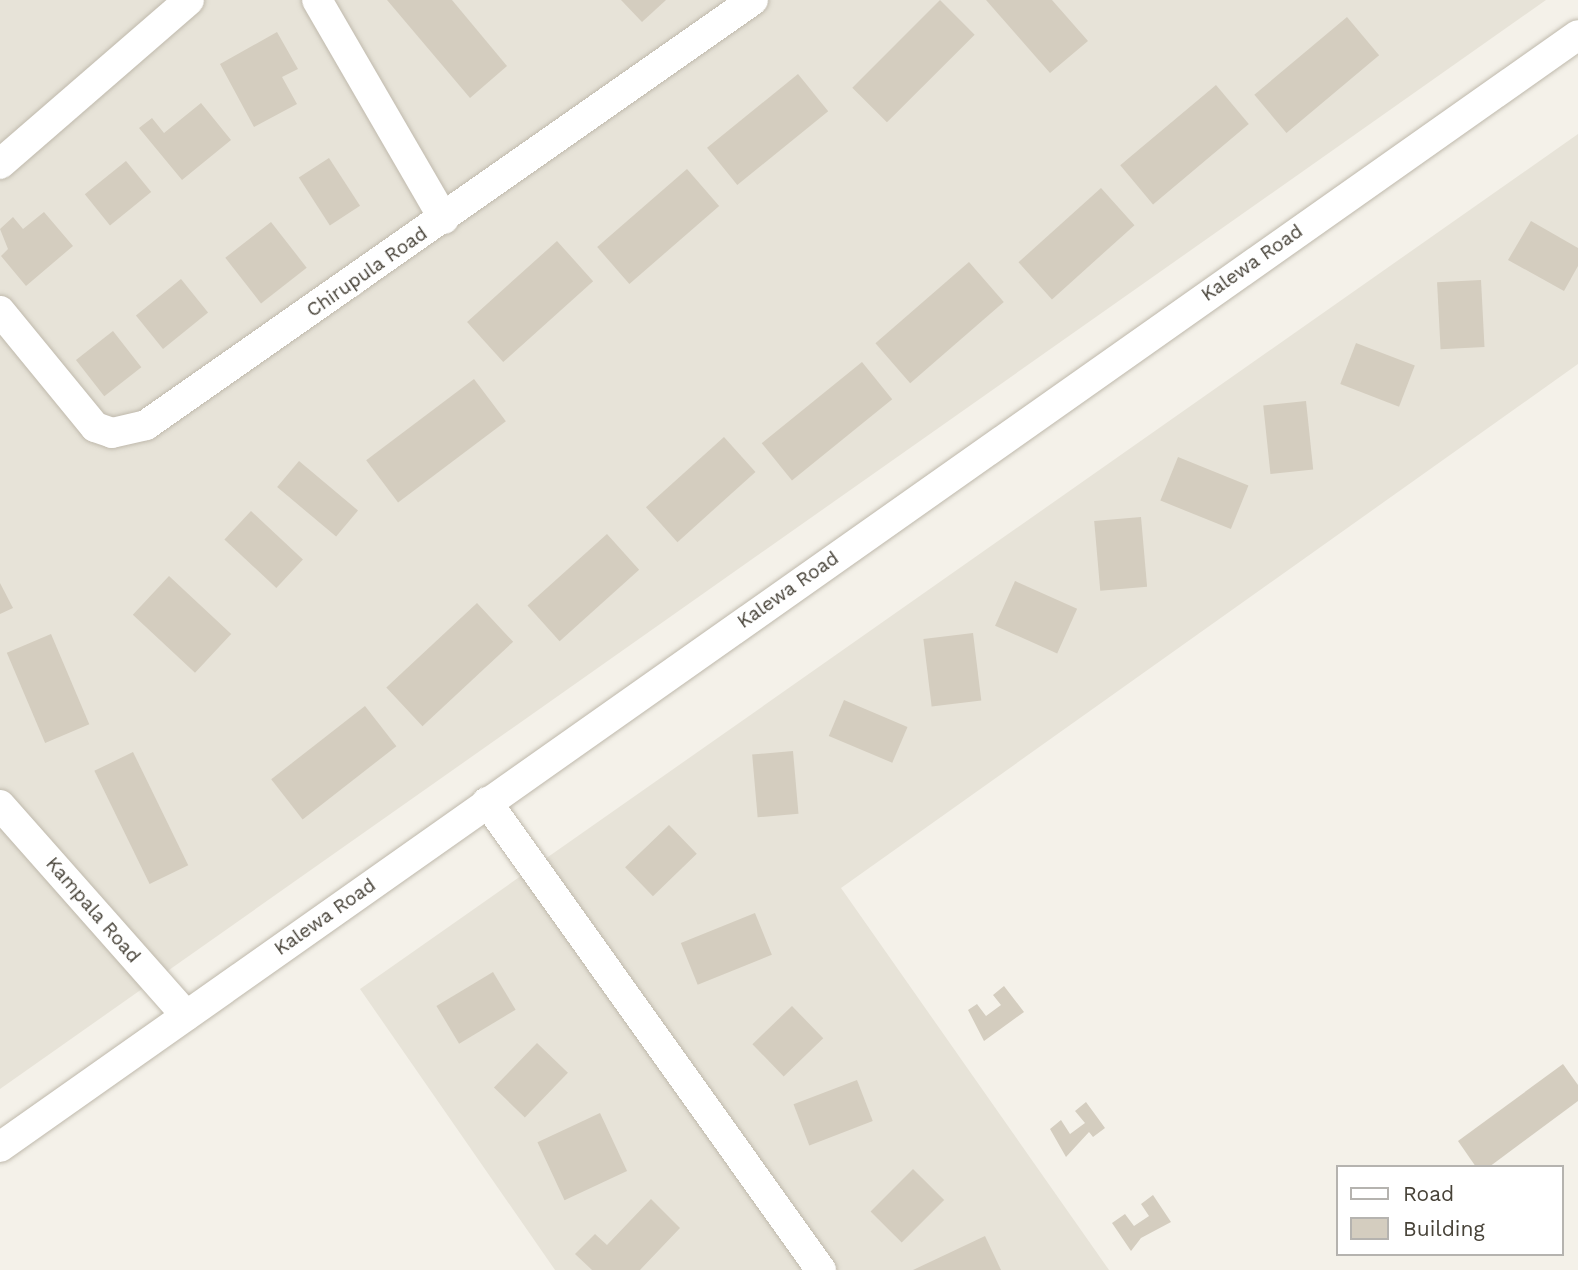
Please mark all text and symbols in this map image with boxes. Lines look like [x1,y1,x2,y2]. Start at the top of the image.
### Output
street label: Kalewa Road [1197,220,1307,306]
street label: Chirupula Road [302,222,432,322]
street label: Kalewa Road [733,547,843,633]
street label: Kampala Road [41,852,145,968]
street label: Kalewa Road [270,874,380,960]
legend [1336,1165,1564,1256]
text: Road [1403,1181,1454,1206]
text: Building [1403,1216,1485,1241]

